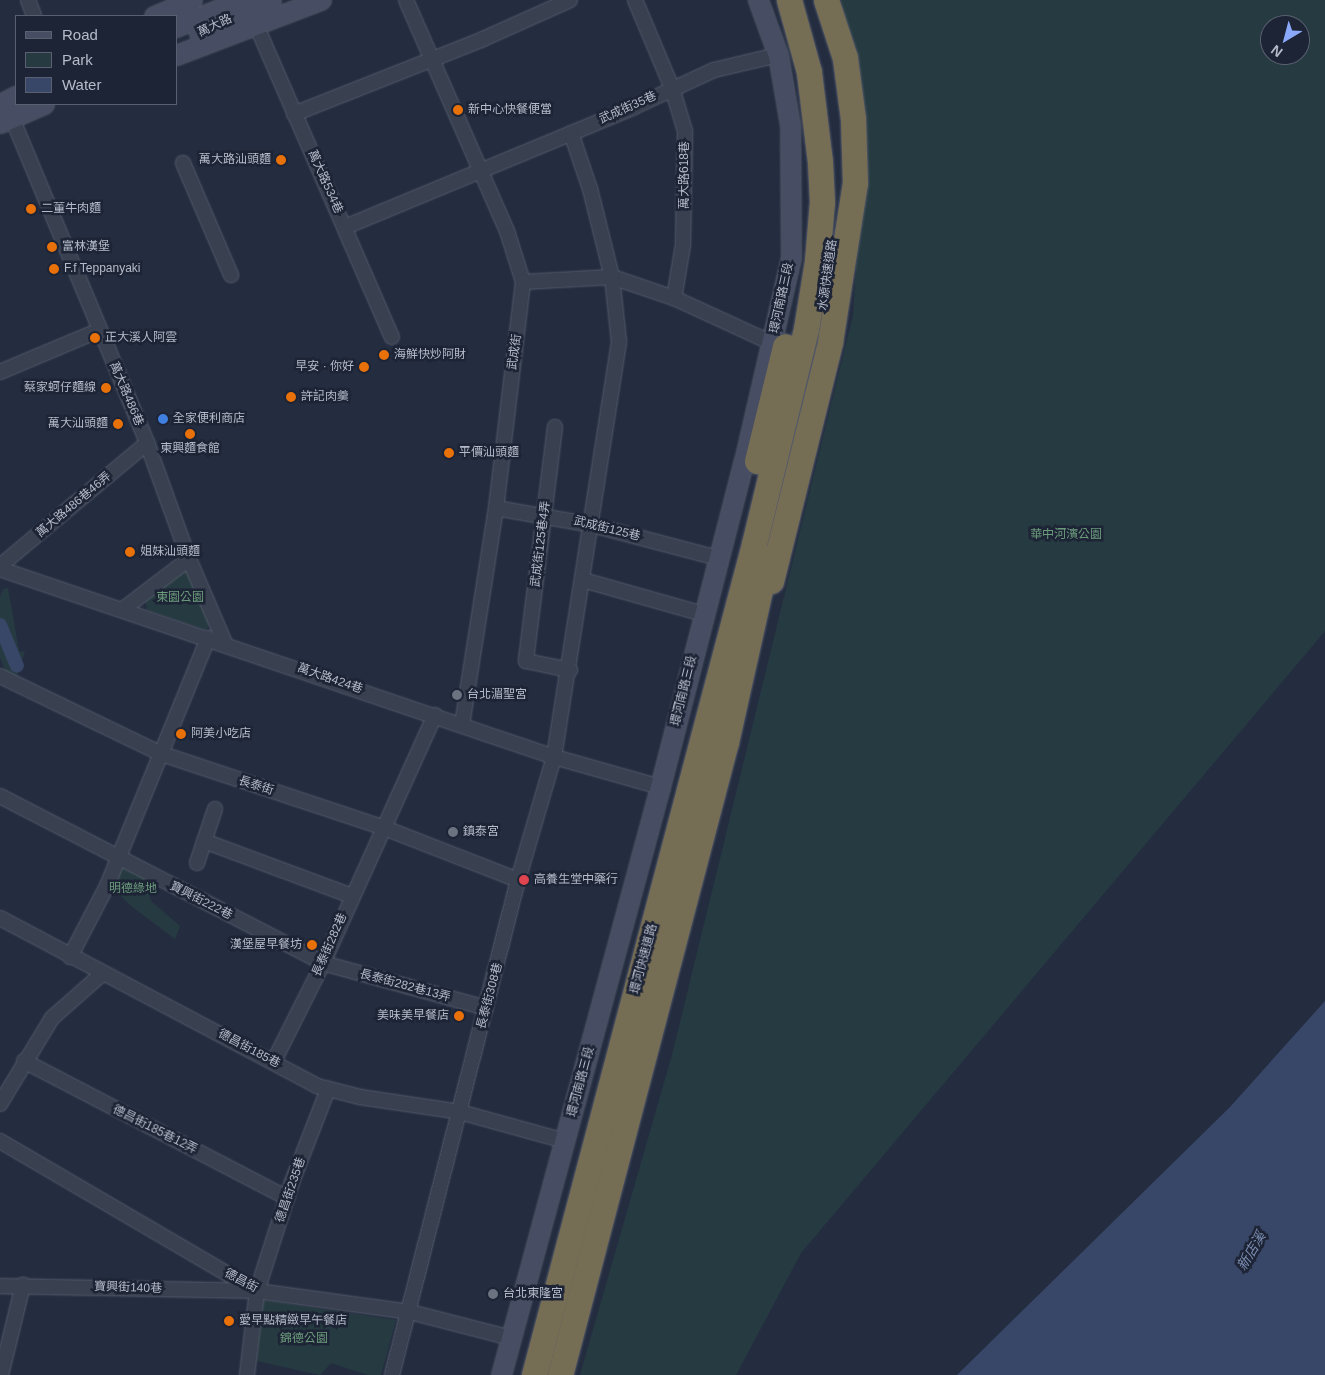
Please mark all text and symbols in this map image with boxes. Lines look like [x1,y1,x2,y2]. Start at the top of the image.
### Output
street label: 萬大路 [196,12,234,40]
legend [15,15,178,105]
north arrow [1260,15,1310,65]
text: Road [62,26,98,43]
text: N [1268,42,1285,61]
text: Park [62,51,93,68]
text: Water [62,76,101,93]
street label: 武成街35巷 [597,89,659,127]
place label: 新中心快餐便當 [468,103,552,117]
marker: 新中心快餐便當 [452,104,464,116]
street label: 萬大路618巷 [678,141,692,209]
street label: 萬大路534巷 [305,148,345,216]
place label: 萬大路汕頭麵 [199,153,271,167]
marker: 萬大路汕頭麵 [275,154,287,166]
place label: 二董牛肉麵 [41,202,101,216]
marker: 二董牛肉麵 [25,203,37,215]
street label: 水源快速道路 [816,238,840,312]
place label: 富林漢堡 [62,240,110,254]
marker: 富林漢堡 [46,241,58,253]
street label: 環河南路三段 [767,261,797,335]
place label: F.f Teppanyaki [64,262,141,276]
marker: F.f Teppanyaki [48,263,60,275]
place label: 正大溪人阿雲 [105,331,177,345]
marker: 正大溪人阿雲 [89,332,101,344]
street label: 武成街 [505,333,525,371]
place label: 海鮮快炒阿財 [394,348,466,362]
marker: 海鮮快炒阿財 [378,349,390,361]
street label: 萬大路486巷 [106,360,146,428]
place label: 早安 · 你好 [295,360,354,374]
marker: 早安 · 你好 [358,361,370,373]
place label: 蔡家蚵仔麵線 [24,381,96,395]
marker: 蔡家蚵仔麵線 [100,382,112,394]
place label: 許記肉羹 [301,390,349,404]
marker: 許記肉羹 [285,391,297,403]
place label: 全家便利商店 [173,412,245,426]
marker: 全家便利商店 [157,413,169,425]
place label: 萬大汕頭麵 [48,417,108,431]
marker: 萬大汕頭麵 [112,418,124,430]
marker: 東興麵食館 [184,428,196,440]
place label: 東興麵食館 [160,442,220,456]
place label: 平價汕頭麵 [459,446,519,460]
marker: 平價汕頭麵 [443,447,455,459]
street label: 萬大路486巷46弄 [34,469,114,541]
street label: 武成街125巷4弄 [529,500,553,588]
street label: 武成街125巷 [572,514,642,544]
park label: 華中河濱公園 [1030,528,1102,542]
place label: 姐妹汕頭麵 [140,545,200,559]
marker: 姐妹汕頭麵 [124,546,136,558]
park label: 東園公園 [156,591,204,605]
street label: 環河南路三段 [668,654,700,728]
street label: 萬大路424巷 [295,661,365,697]
place label: 台北湄聖宮 [467,688,527,702]
marker: 台北湄聖宮 [451,689,463,701]
place label: 阿美小吃店 [191,727,251,741]
marker: 阿美小吃店 [175,728,187,740]
street label: 長泰街 [237,774,275,798]
place label: 鎮泰宮 [463,825,499,839]
marker: 鎮泰宮 [447,826,459,838]
place label: 高養生堂中藥行 [534,873,618,887]
marker: 高養生堂中藥行 [518,874,530,886]
street label: 寶興街222巷 [167,879,235,923]
park label: 明德綠地 [109,882,157,896]
street label: 長泰街282巷 [310,911,350,979]
street label: 環河快速道路 [628,922,660,996]
place label: 漢堡屋早餐坊 [230,938,302,952]
marker: 漢堡屋早餐坊 [306,939,318,951]
street label: 長泰街308巷 [474,961,506,1031]
street label: 長泰街282巷13弄 [358,967,452,1005]
place label: 美味美早餐店 [377,1009,449,1023]
marker: 美味美早餐店 [453,1010,465,1022]
street label: 德昌街185巷 [216,1027,282,1071]
street label: 環河南路三段 [565,1045,597,1119]
street label: 德昌街185巷12弄 [110,1102,200,1158]
street label: 德昌街235巷 [273,1155,309,1225]
water label: 新店溪 [1233,1229,1269,1273]
street label: 德昌街 [222,1266,260,1296]
street label: 寶興街140巷 [94,1280,162,1296]
place label: 台北東隆宮 [503,1287,563,1301]
marker: 台北東隆宮 [487,1288,499,1300]
place label: 愛早點精緻早午餐店 [239,1314,347,1328]
marker: 愛早點精緻早午餐店 [223,1315,235,1327]
park label: 錦德公園 [280,1332,328,1346]

